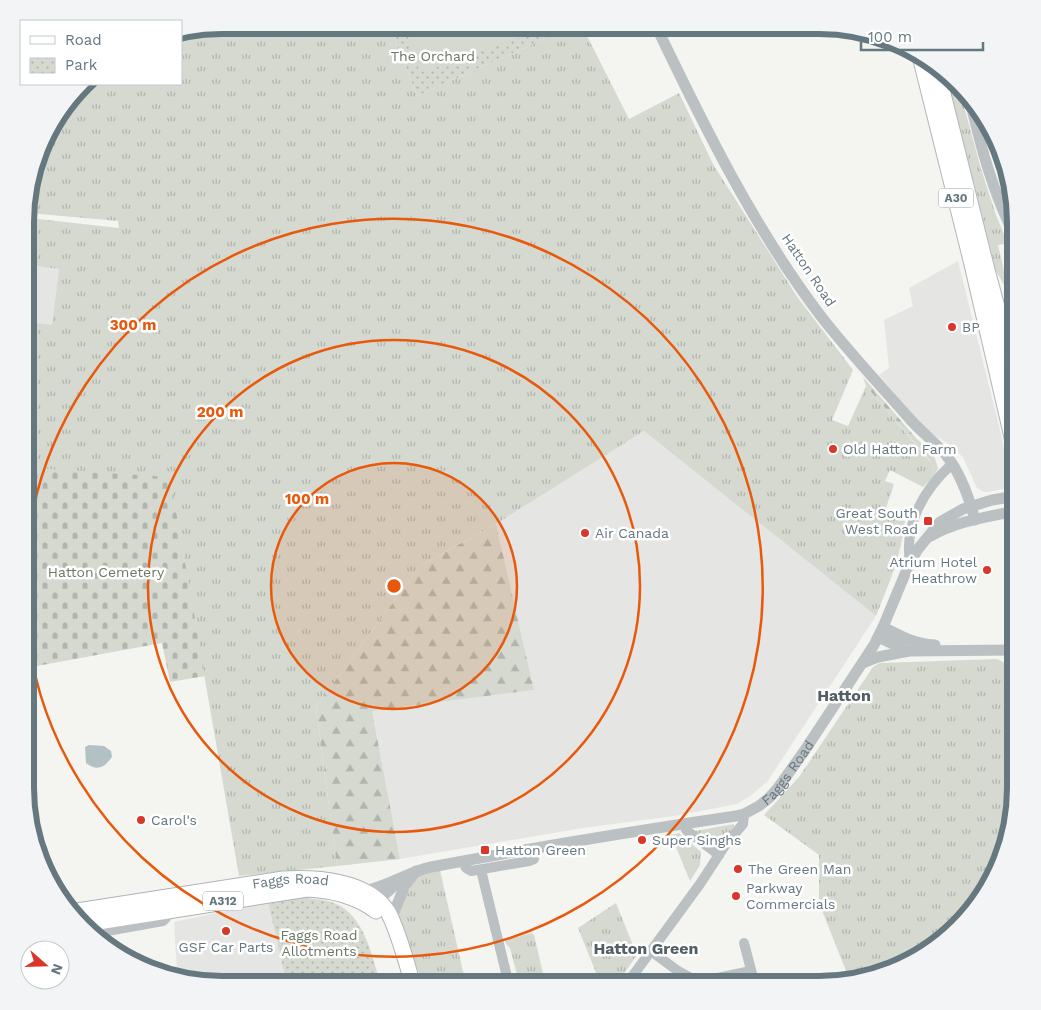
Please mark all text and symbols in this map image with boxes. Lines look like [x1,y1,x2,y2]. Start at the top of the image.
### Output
legend [20,20,182,85]
scale bar [861,20,984,52]
text: 100 m [868,28,912,46]
text: Road [65,31,102,49]
park label: The Orchard [391,48,475,64]
text: Park [65,56,98,74]
road number: A30 [938,188,974,208]
street label: Hatton Road [779,230,839,310]
text: 300 m [110,316,156,334]
place label: BP [962,319,980,335]
marker: BP [946,321,958,333]
text: 200 m [197,403,243,421]
place label: Old Hatton Farm [843,441,957,457]
marker: Old Hatton Farm [827,443,839,455]
text: 100 m [285,490,329,508]
place label: Great South West Road [835,505,918,537]
marker: Great South West Road [922,515,934,527]
place label: Air Canada [595,525,669,541]
marker: Air Canada [579,527,591,539]
place label: Atrium Hotel Heathrow [890,554,978,586]
park label: Hatton Cemetery [48,564,165,580]
marker: Atrium Hotel Heathrow [981,564,993,576]
centre of rings [385,577,403,595]
district label: Hatton [817,686,871,705]
street label: Faggs Road [758,737,817,809]
place label: Carol's [151,812,197,828]
marker: Carol's [135,814,147,826]
place label: Super Singhs [652,832,741,848]
marker: Super Singhs [636,834,648,846]
place label: Hatton Green [495,842,586,858]
marker: Hatton Green [479,844,491,856]
place label: The Green Man [748,861,851,877]
marker: The Green Man [732,863,744,875]
street label: Faggs Road [251,871,330,892]
place label: Parkway Commercials [746,880,835,912]
marker: Parkway Commercials [730,890,742,902]
road number: A312 [203,891,243,910]
marker: GSF Car Parts [220,925,232,937]
park label: Faggs Road Allotments [281,927,357,959]
place label: GSF Car Parts [179,939,273,955]
district label: Hatton Green [593,939,699,958]
north arrow [20,940,70,990]
text: N [48,962,67,977]

